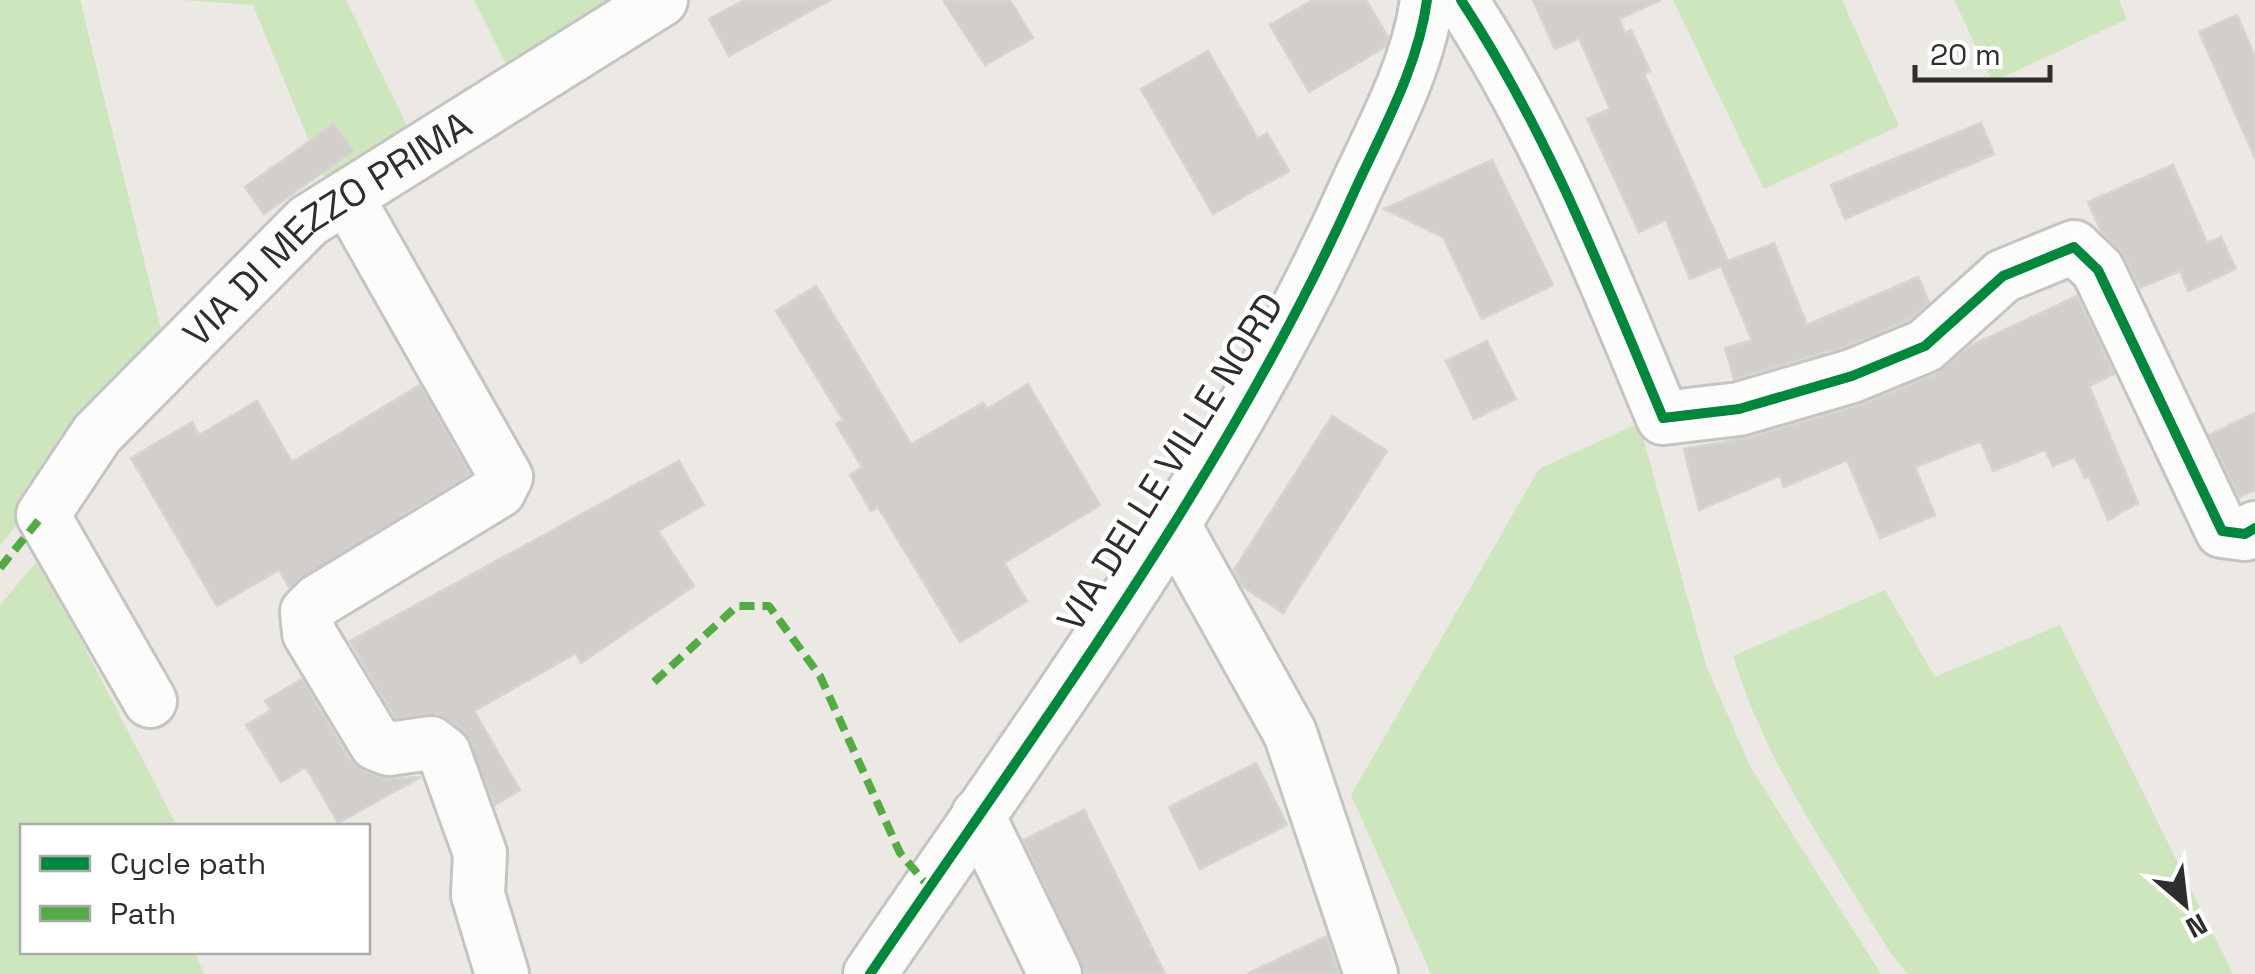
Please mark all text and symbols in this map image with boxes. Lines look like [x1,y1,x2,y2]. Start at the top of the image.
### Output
scale bar [1915,20,2050,82]
text: 20 m [1930,35,2001,74]
street label: VIA DI MEZZO PRIMA [173,101,480,357]
street label: VIA DELLE VILLE NORD [1046,284,1294,640]
legend [20,824,370,954]
text: Cycle path [110,844,266,883]
north arrow [2135,854,2235,954]
text: Path [110,894,176,933]
text: N [2180,906,2213,946]

